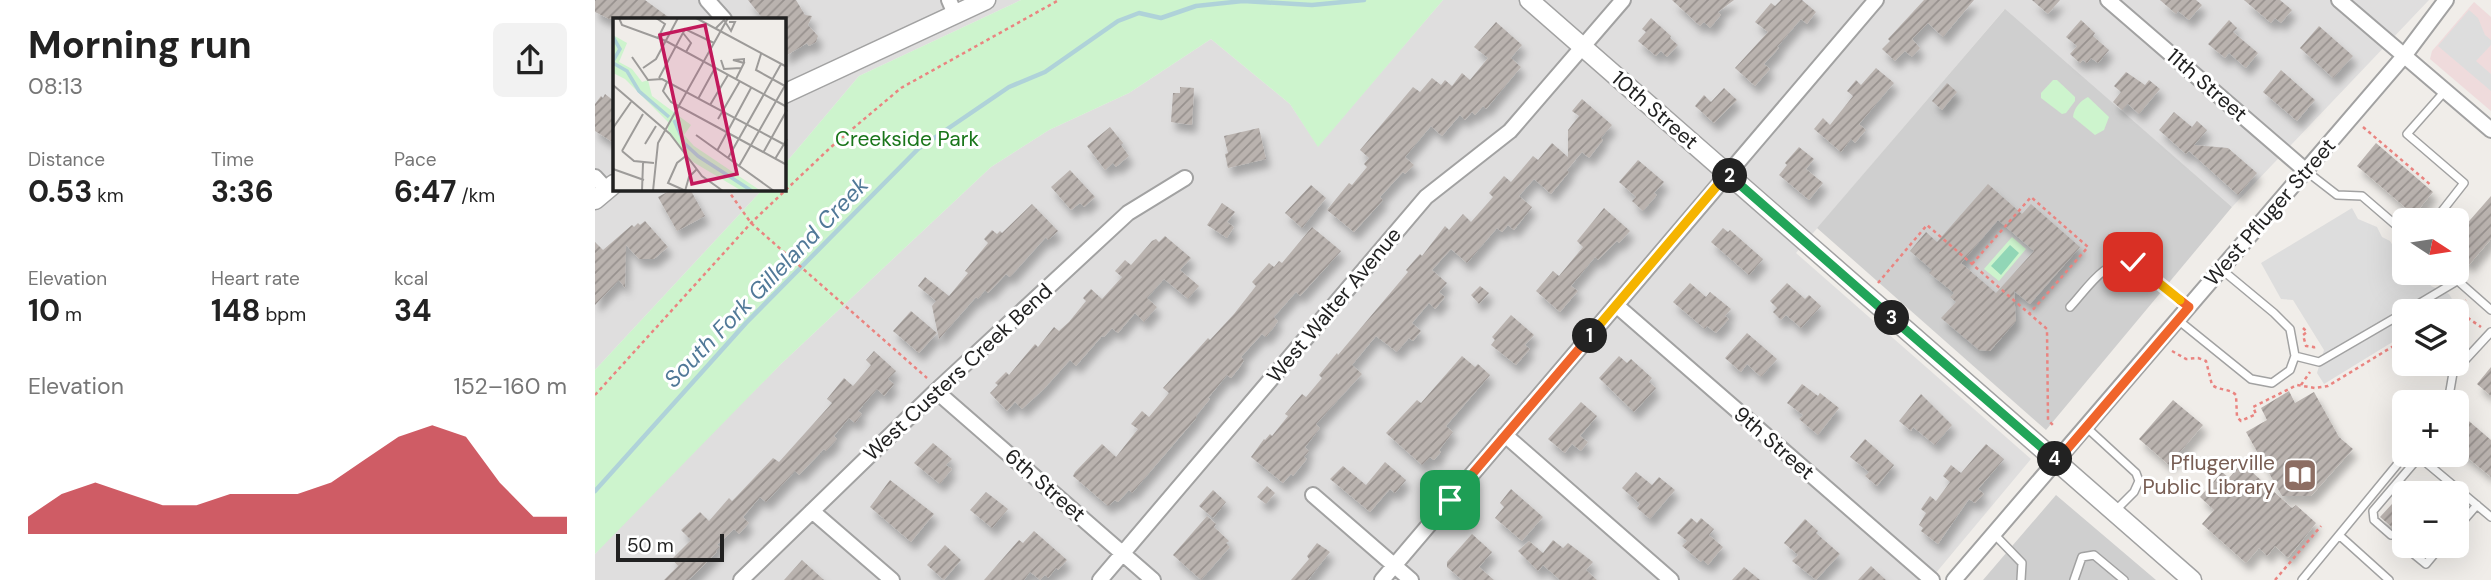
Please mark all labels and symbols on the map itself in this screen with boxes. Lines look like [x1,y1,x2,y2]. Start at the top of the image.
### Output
inset map [613,18,786,191]
street label: 11th Street [2161,42,2253,128]
street label: 10th Street [1606,65,1704,155]
park label: Creekside Park [835,125,979,153]
street label: West Pfluger Street [2198,132,2342,292]
pin: 2 [1713,158,1747,194]
water label: South Fork Gilleland Creek [657,170,875,394]
north arrow [2392,208,2469,285]
street label: West Walter Avenue [1261,221,1407,389]
pin [2103,232,2163,292]
street label: West Custers Creek Bend [858,277,1058,467]
pin: 3 [1875,300,1909,336]
pin: 1 [1573,318,1607,354]
street label: 9th Street [1728,400,1820,486]
street label: 6th Street [999,442,1091,528]
pin: 4 [2037,442,2073,476]
place label: Pflugerville Public Library [2142,449,2275,501]
library icon: Pflugerville Public Library [2281,456,2319,494]
pin [1420,470,1480,530]
scale bar [616,531,725,563]

